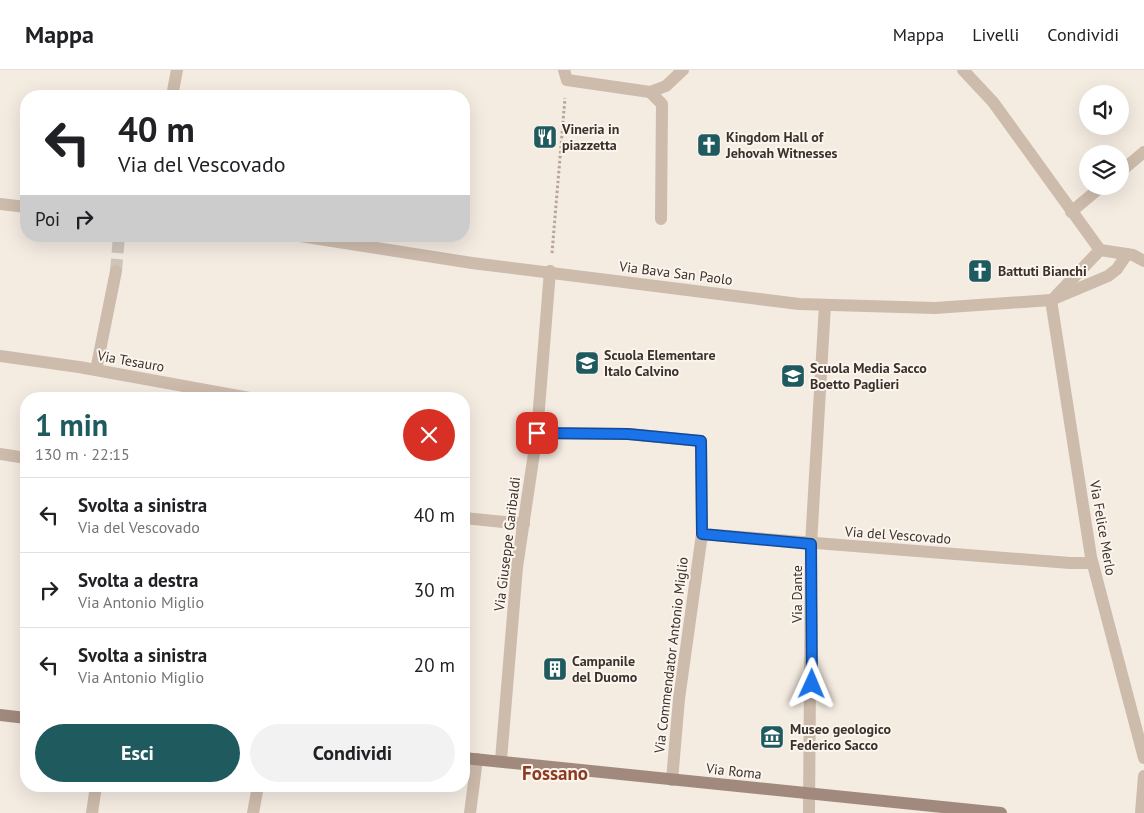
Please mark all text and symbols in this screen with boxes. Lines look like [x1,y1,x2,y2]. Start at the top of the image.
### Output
text: Mappa [25,19,94,50]
text: Mappa [893,23,944,46]
text: Livelli [972,23,1019,46]
text: Condividi [1047,23,1119,46]
map controls [1079,85,1129,195]
button: sound [1079,85,1129,135]
text: 40 m [118,106,195,152]
icon: left [35,110,100,175]
place label: Vineria in piazzetta [561,120,620,154]
restaurant icon: Vineria in piazzetta [532,124,558,150]
place label: Kingdom Hall of Jehovah Witnesses [725,128,838,162]
church icon: Kingdom Hall of Jehovah Witnesses [696,132,722,158]
button: layers [1079,145,1129,195]
text: Via del Vescovado [118,150,286,178]
icon: right [70,205,98,233]
text: Poi [35,207,60,231]
street label: Via Bava San Paolo [617,257,734,289]
church icon: Battuti Bianchi [967,258,993,284]
place label: Battuti Bianchi [998,262,1087,280]
street label: Via Tesauro [95,346,166,376]
place label: Scuola Elementare Italo Calvino [604,346,716,380]
school or university icon: Scuola Elementare Italo Calvino [574,350,600,376]
place label: Scuola Media Sacco Boetto Paglieri [810,359,927,393]
school or university icon: Scuola Media Sacco Boetto Paglieri [780,363,806,389]
text: 1 min [35,405,108,444]
button: close [403,409,455,461]
pin [516,412,558,454]
icon: arrive [523,419,551,447]
text: 130 m · 22:15 [35,444,130,464]
street label: Via Giuseppe Garibaldi [490,476,524,613]
street label: Via Felice Merlo [1086,478,1120,577]
text: Svolta a sinistra [78,493,207,517]
icon: left [35,501,63,529]
text: 40 m [414,503,455,527]
text: Via del Vescovado [78,517,200,537]
street label: Via del Vescovado [843,522,952,548]
street label: Via Commendator Antonio Miglio [650,556,692,755]
street label: Via Dante [788,565,806,624]
text: Svolta a destra [78,568,199,592]
icon: right [35,576,63,604]
text: 30 m [414,578,455,602]
text: Via Antonio Miglio [78,592,204,612]
text: Svolta a sinistra [78,643,207,667]
icon: left [35,651,63,679]
place label: Campanile del Duomo [572,652,638,686]
text: 20 m [414,653,455,677]
building icon: Campanile del Duomo [542,656,568,682]
position arrow [785,657,837,709]
text: Via Antonio Miglio [78,667,204,687]
place label: Museo geologico Federico Sacco [790,720,892,754]
button: Esci [35,724,240,782]
button: Condividi [250,724,455,782]
museum icon: Museo geologico Federico Sacco [759,724,785,750]
street label: Via Roma [704,759,763,783]
district label: Fossano [522,761,588,785]

